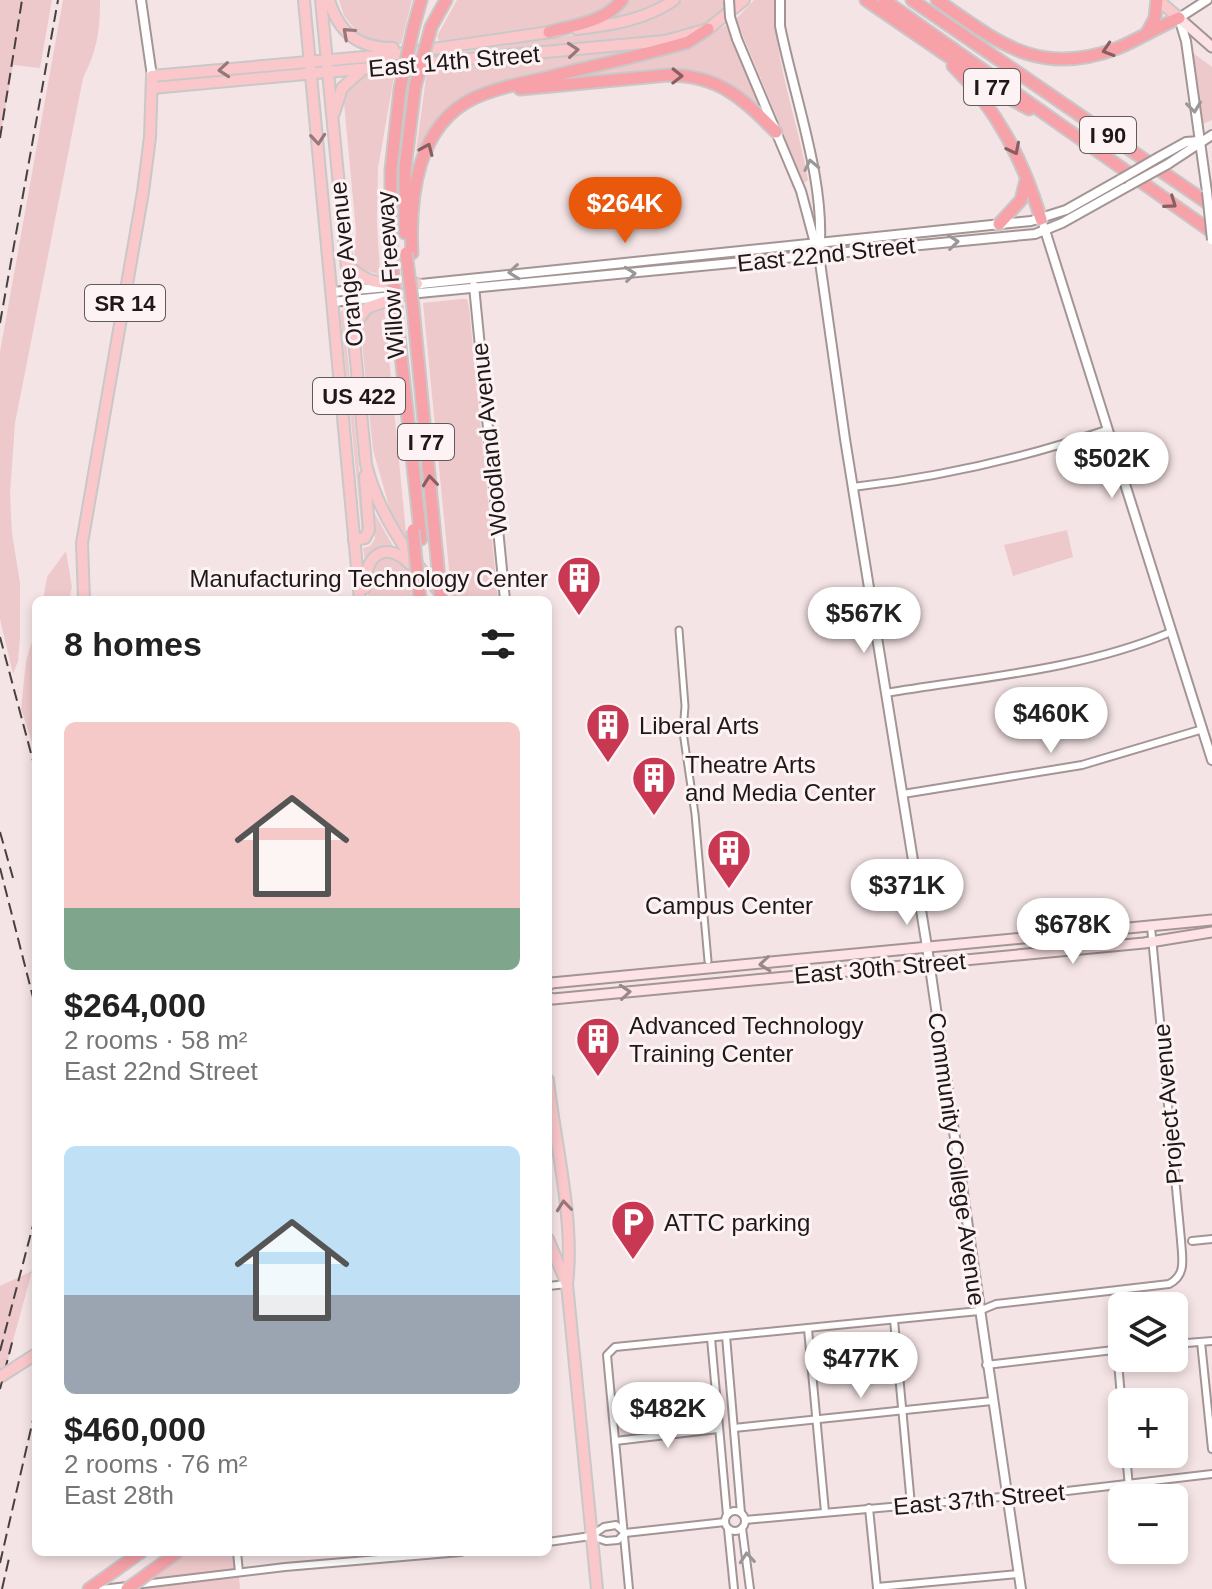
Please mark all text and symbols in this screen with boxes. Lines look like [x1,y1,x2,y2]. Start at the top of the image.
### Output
one-way arrow [343,28,358,42]
street label: East 14th Street [367,40,541,82]
one-way arrow [1102,41,1116,57]
one-way arrow [567,42,580,59]
one-way arrow [217,61,230,78]
one-way arrow [671,68,684,85]
road number: I 77 [964,69,1020,105]
one-way arrow [1186,101,1203,114]
road number: I 90 [1080,117,1136,153]
one-way arrow [309,133,326,146]
one-way arrow [1004,140,1020,155]
one-way arrow [418,143,434,157]
one-way arrow [804,158,821,172]
pin: $264K [569,177,681,245]
street label: Orange Avenue [324,180,368,348]
text: $264K [587,188,663,218]
street label: Willow Freeway [371,190,409,360]
one-way arrow [1162,193,1176,208]
street label: East 22nd Street [736,231,917,277]
one-way arrow [947,233,960,250]
one-way arrow [507,264,520,281]
one-way arrow [624,265,637,282]
road number: SR 14 [85,285,165,321]
street label: Woodland Avenue [465,341,513,537]
road number: US 422 [313,378,405,414]
road number: I 77 [398,424,454,460]
pin: $502K [1056,432,1168,500]
text: $502K [1074,443,1150,473]
one-way arrow [421,474,438,487]
building icon: Manufacturing Technology Center [555,554,603,617]
place label: Manufacturing Technology Center [190,565,548,592]
pin: $567K [808,587,920,655]
text: $567K [826,598,902,628]
icon: filters [476,622,520,666]
text: 8 homes [64,625,202,663]
pin: $460K [995,687,1107,755]
text: $460K [1013,698,1089,728]
building icon: Liberal Arts [584,701,632,764]
place label: Liberal Arts [639,712,759,739]
place label: Theatre Arts and Media Center [685,751,876,806]
building icon: Theatre Arts and Media Center [630,754,678,817]
icon: home [220,774,364,918]
building icon: Campus Center [705,827,753,890]
pin: $371K [851,859,963,927]
text: $371K [869,870,945,900]
place label: Campus Center [645,892,813,919]
pin: $678K [1017,898,1129,966]
text: $678K [1035,909,1111,939]
street label: East 30th Street [793,947,967,989]
one-way arrow [759,955,772,972]
one-way arrow [619,984,632,1001]
text: $264,000 [64,986,206,1024]
street label: Community College Avenue [923,1011,991,1307]
place label: Advanced Technology Training Center [629,1012,863,1067]
building icon: Advanced Technology Training Center [574,1015,622,1078]
street label: Project Avenue [1148,1023,1188,1185]
text: 2 rooms · 58 m² [64,1025,248,1055]
text: East 22nd Street [64,1056,258,1086]
icon: home [220,1198,364,1342]
parking icon: ATTC parking [609,1198,657,1261]
one-way arrow [556,1199,573,1212]
place label: ATTC parking [664,1209,810,1236]
map controls [1108,1292,1188,1564]
button: layers [1108,1292,1188,1372]
pin: $477K [805,1332,917,1400]
text: $477K [823,1343,899,1373]
pin: $482K [612,1382,724,1450]
button: + [1108,1388,1188,1468]
text: $482K [630,1393,706,1423]
text: $460,000 [64,1410,206,1448]
text: 2 rooms · 76 m² [64,1449,248,1479]
street label: East 37th Street [892,1478,1066,1520]
text: East 28th [64,1480,174,1510]
button: − [1108,1484,1188,1564]
one-way arrow [739,1551,756,1564]

